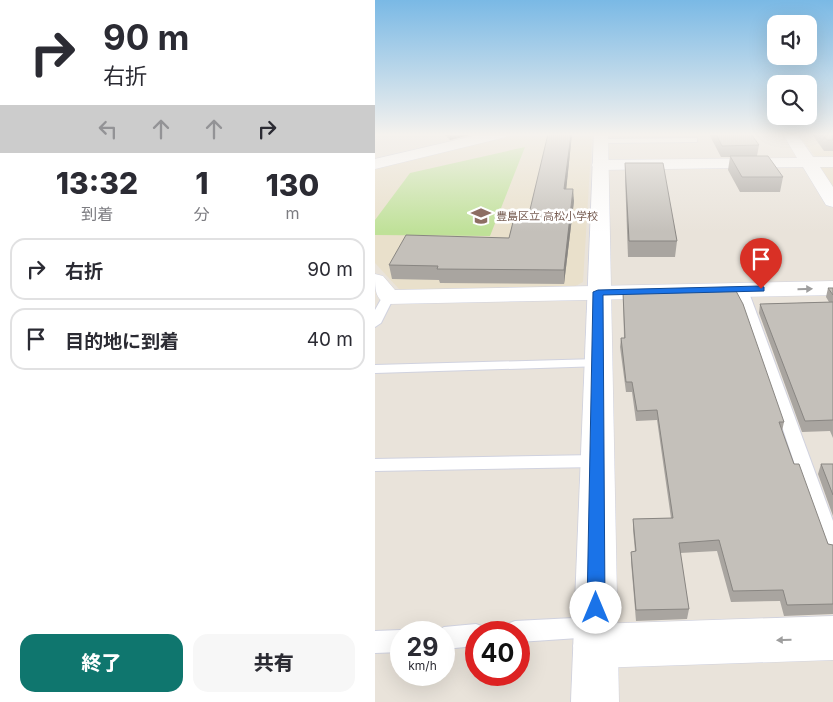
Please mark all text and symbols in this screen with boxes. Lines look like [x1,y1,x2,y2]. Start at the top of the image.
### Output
map controls [767,15,817,125]
button: sound [767,15,817,65]
text: 90 m [103,16,190,58]
icon: right [20,20,85,85]
text: 右折 [103,63,147,89]
button: search [767,75,817,125]
icon: left [94,115,122,143]
icon: ahead [147,115,175,143]
icon: ahead [200,115,228,143]
icon: right [253,115,281,143]
text: 13:32 [56,165,138,201]
text: 1 [195,165,208,201]
text: 130 [266,167,319,203]
text: m [285,203,299,223]
text: 到着 [81,204,113,224]
text: 分 [194,204,210,224]
school or university icon: 豊島区立 高松小学校 [470,205,492,227]
place label: 豊島区立 高松小学校 [496,209,598,223]
pin [740,238,782,289]
icon: arrive [747,245,775,273]
icon: right [22,255,50,283]
text: 90 m [307,258,353,281]
text: 右折 [65,260,103,283]
one-way arrow [797,284,813,292]
icon: arrive [22,325,50,353]
text: 40 m [307,328,353,351]
text: 目的地に到着 [65,330,179,353]
position arrow [569,581,621,633]
speed limit sign: 40 [465,621,530,686]
text: 29 [407,632,438,662]
button: 終了 [20,634,183,692]
button: 共有 [193,634,355,692]
one-way arrow [776,636,792,644]
text: km/h [408,658,437,673]

